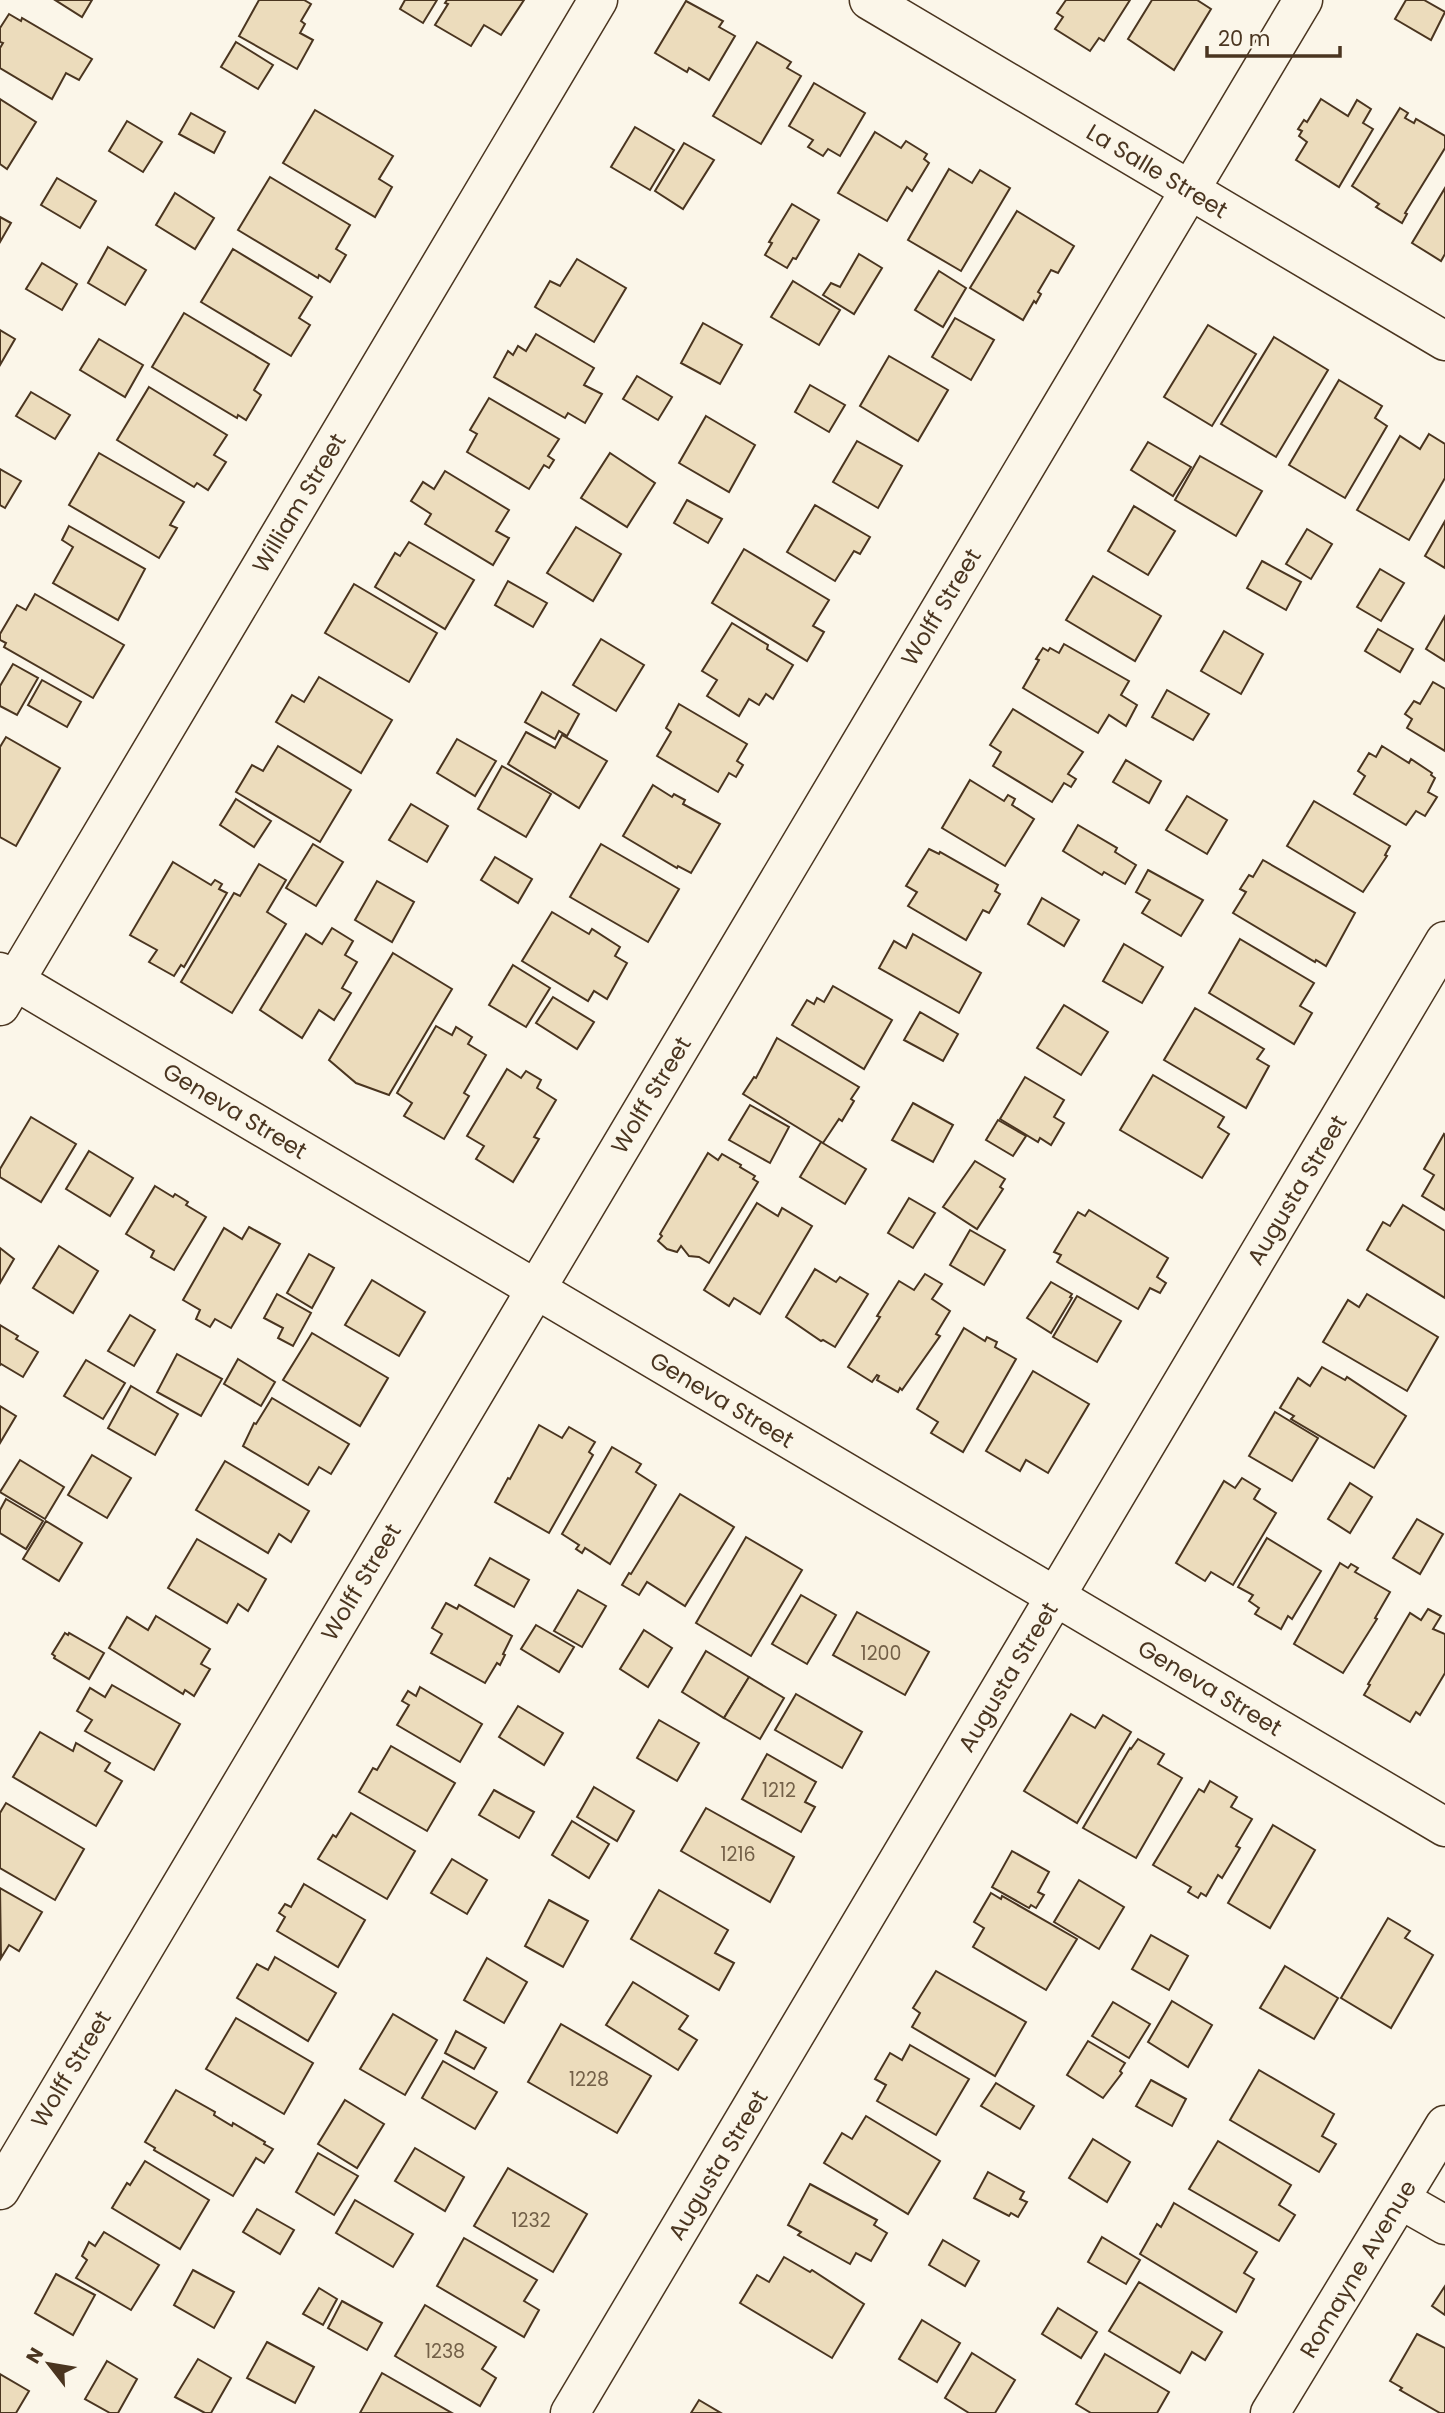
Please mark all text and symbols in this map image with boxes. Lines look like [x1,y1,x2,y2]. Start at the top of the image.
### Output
scale bar [1207,14,1340,58]
text: 20 m [1218,24,1271,53]
street label: La Salle Street [1080,116,1234,226]
street label: William Street [245,427,353,579]
street label: Wolff Street [893,542,989,672]
street label: Wolff Street [603,1030,699,1160]
street label: Geneva Street [157,1055,313,1167]
street label: Augusta Street [1240,1109,1354,1271]
street label: Geneva Street [644,1344,800,1456]
street label: Wolff Street [313,1517,409,1647]
street label: Augusta Street [951,1596,1065,1758]
street label: Geneva Street [1132,1632,1288,1744]
house number: 1200 [861,1640,901,1667]
house number: 1212 [762,1777,796,1804]
house number: 1216 [720,1841,756,1868]
street label: Wolff Street [23,2004,119,2134]
house number: 1228 [569,2066,609,2093]
street label: Augusta Street [661,2084,775,2246]
street label: Romayne Avenue [1292,2174,1424,2364]
house number: 1232 [511,2207,551,2234]
north arrow [14,2329,84,2399]
house number: 1238 [425,2338,465,2365]
text: N [20,2342,50,2369]

